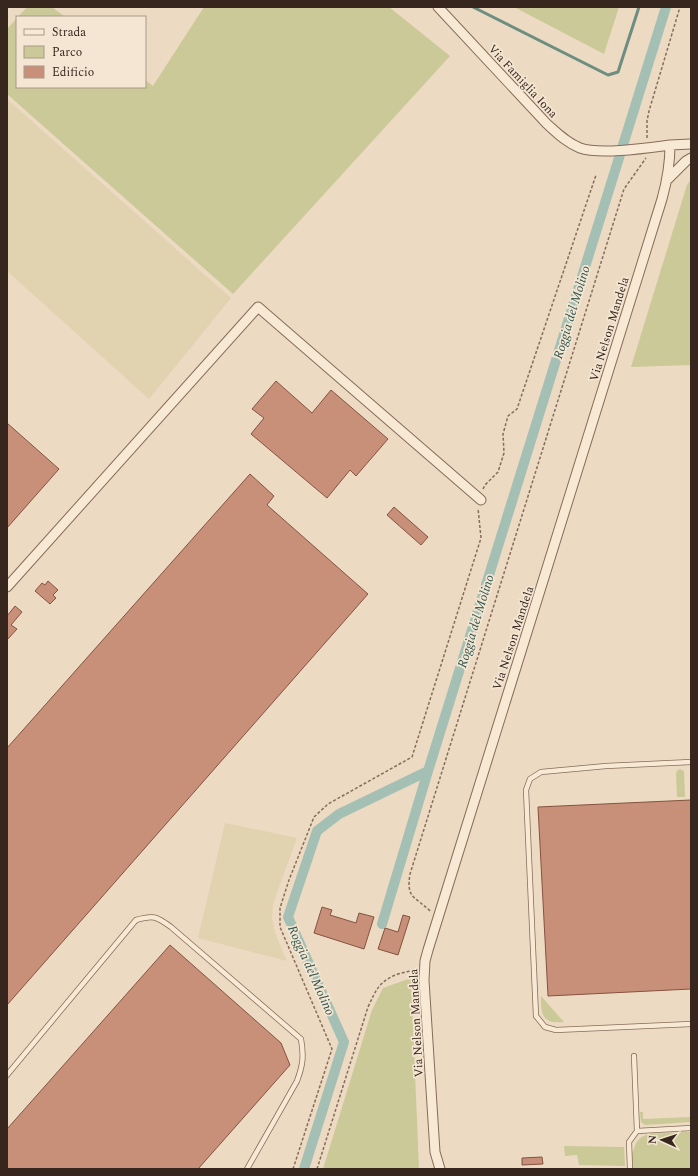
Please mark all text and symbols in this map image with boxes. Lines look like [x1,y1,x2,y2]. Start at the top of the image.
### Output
legend [16,16,146,88]
text: Strada [52,23,86,42]
street label: Via Famiglia Iona [483,40,562,123]
text: Parco [52,43,82,62]
text: Edificio [52,63,94,82]
water label: Roggia del Molino [548,263,596,362]
street label: Via Nelson Mandela [585,274,634,384]
water label: Roggia del Molino [452,572,500,671]
street label: Via Nelson Mandela [488,584,539,693]
water label: Roggia del Molino [282,922,340,1019]
street label: Via Nelson Mandela [404,968,429,1078]
north arrow [642,1120,682,1160]
text: N [644,1135,661,1144]

